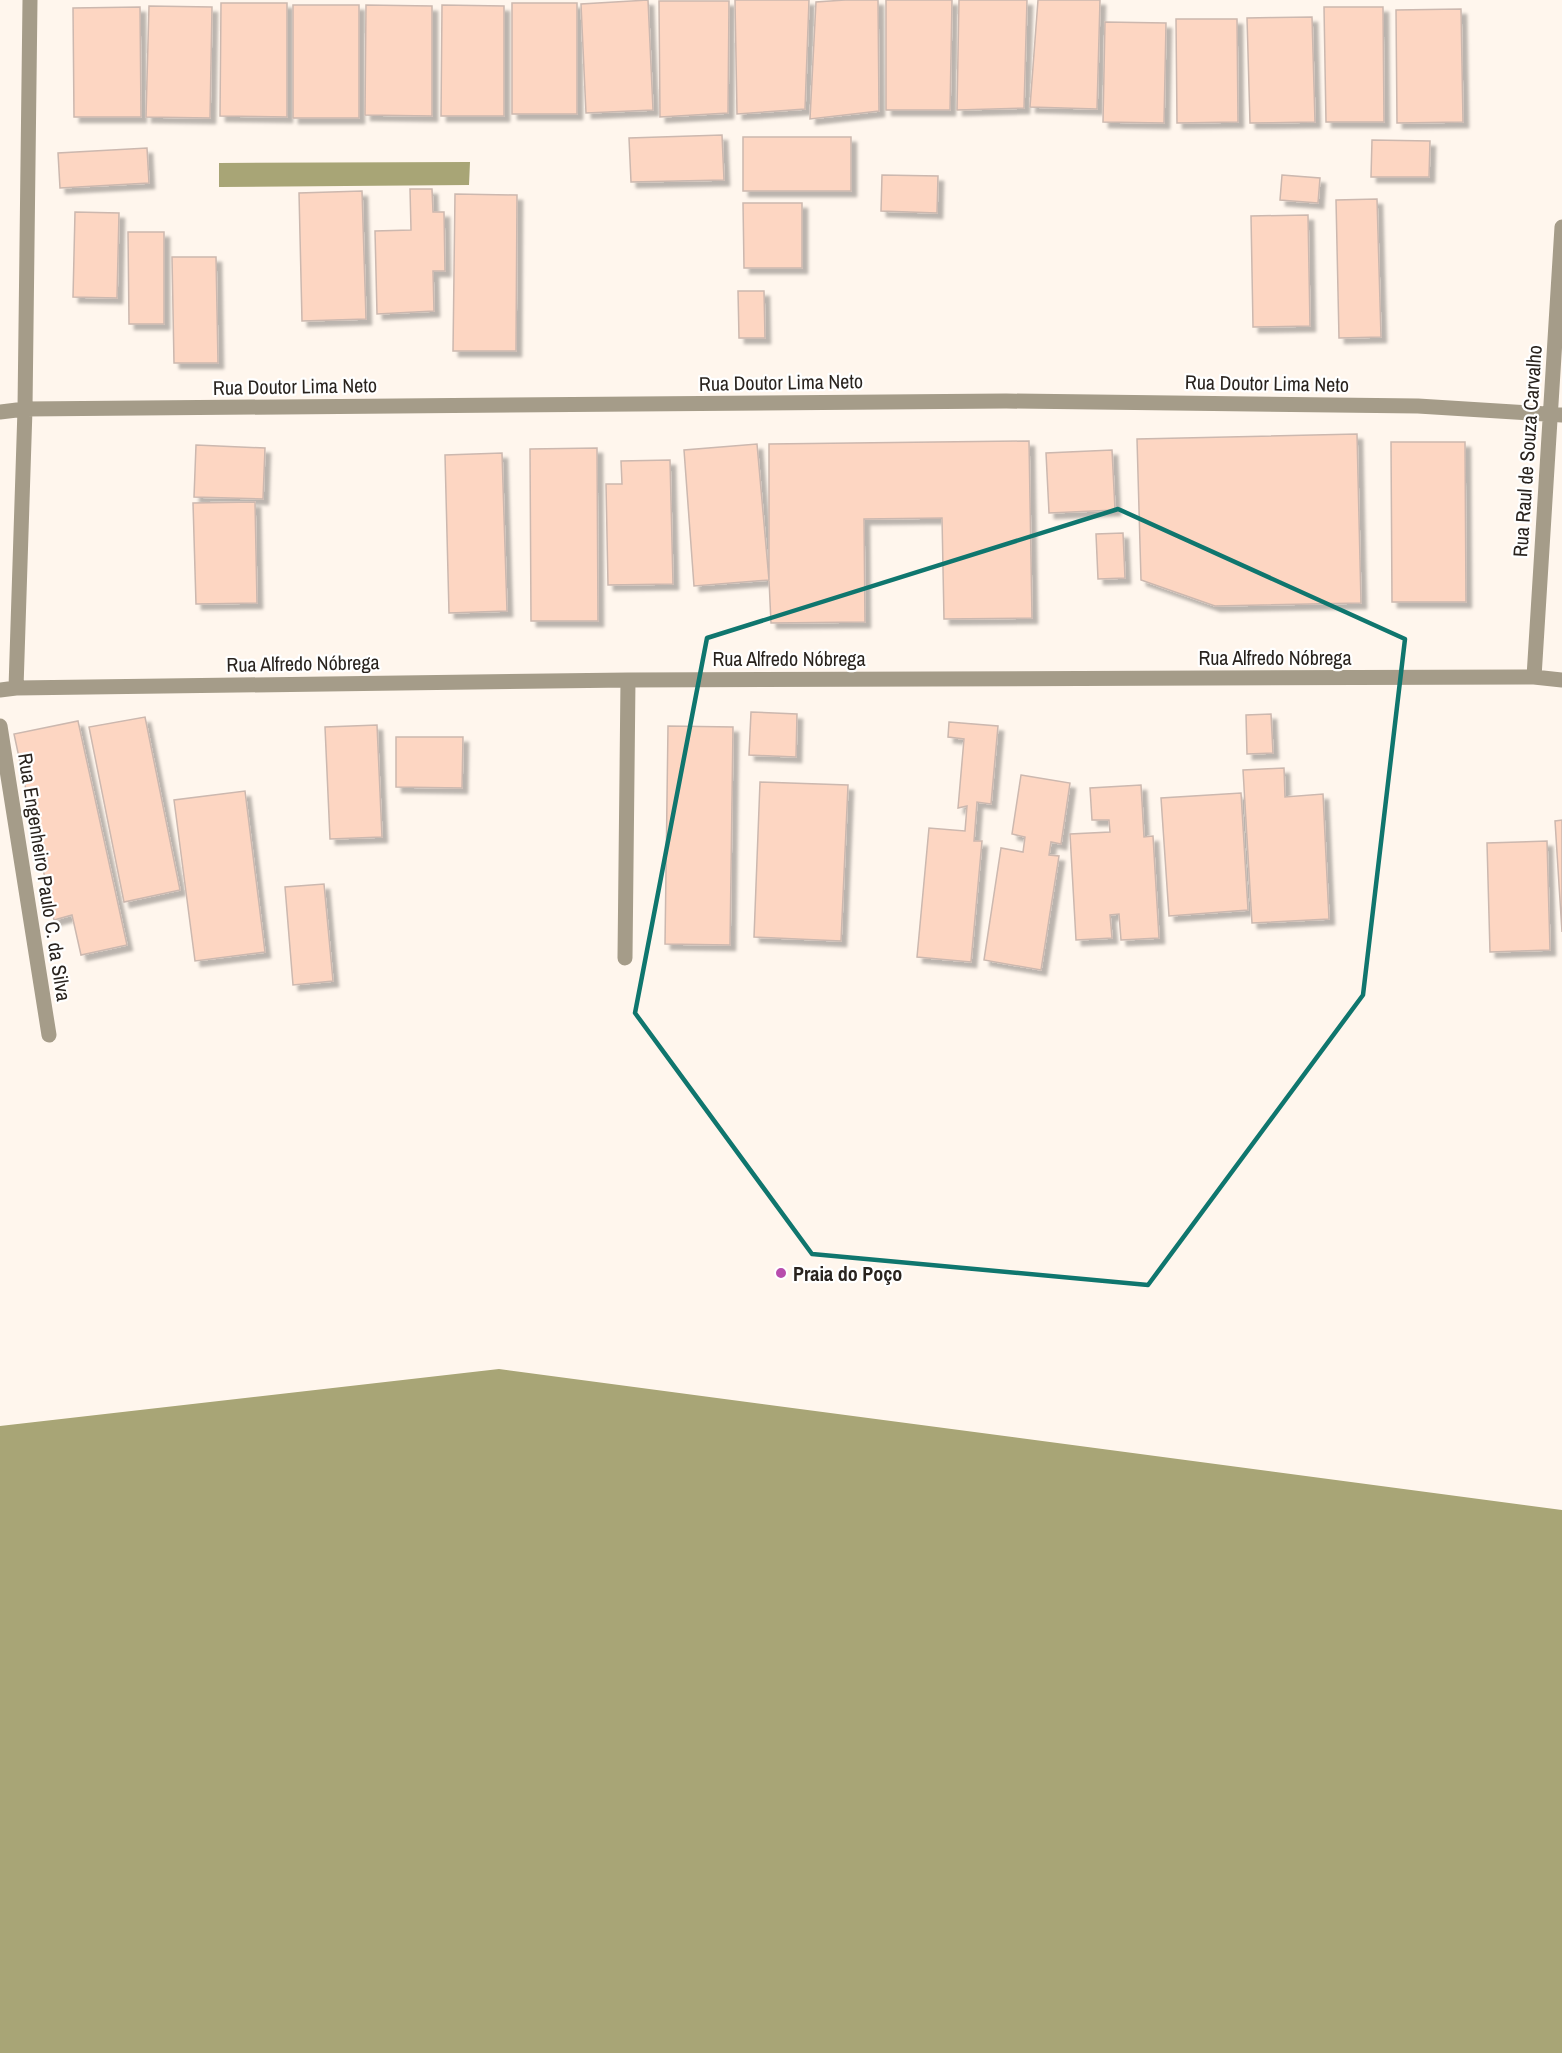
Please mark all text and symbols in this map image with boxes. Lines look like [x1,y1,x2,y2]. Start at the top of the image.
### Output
street label: Rua Raul de Souza Carvalho [1506,344,1548,558]
street label: Rua Doutor Lima Neto [699,367,863,397]
street label: Rua Doutor Lima Neto [1185,368,1349,398]
street label: Rua Doutor Lima Neto [213,371,377,401]
street label: Rua Alfredo Nóbrega [1198,644,1352,671]
street label: Rua Alfredo Nóbrega [712,645,866,672]
street label: Rua Alfredo Nóbrega [226,648,380,678]
street label: Rua Engenheiro Paulo C. da Silva [12,751,78,1003]
place label: Praia do Poço [793,1260,902,1287]
marker: Praia do Poço [774,1266,788,1280]

